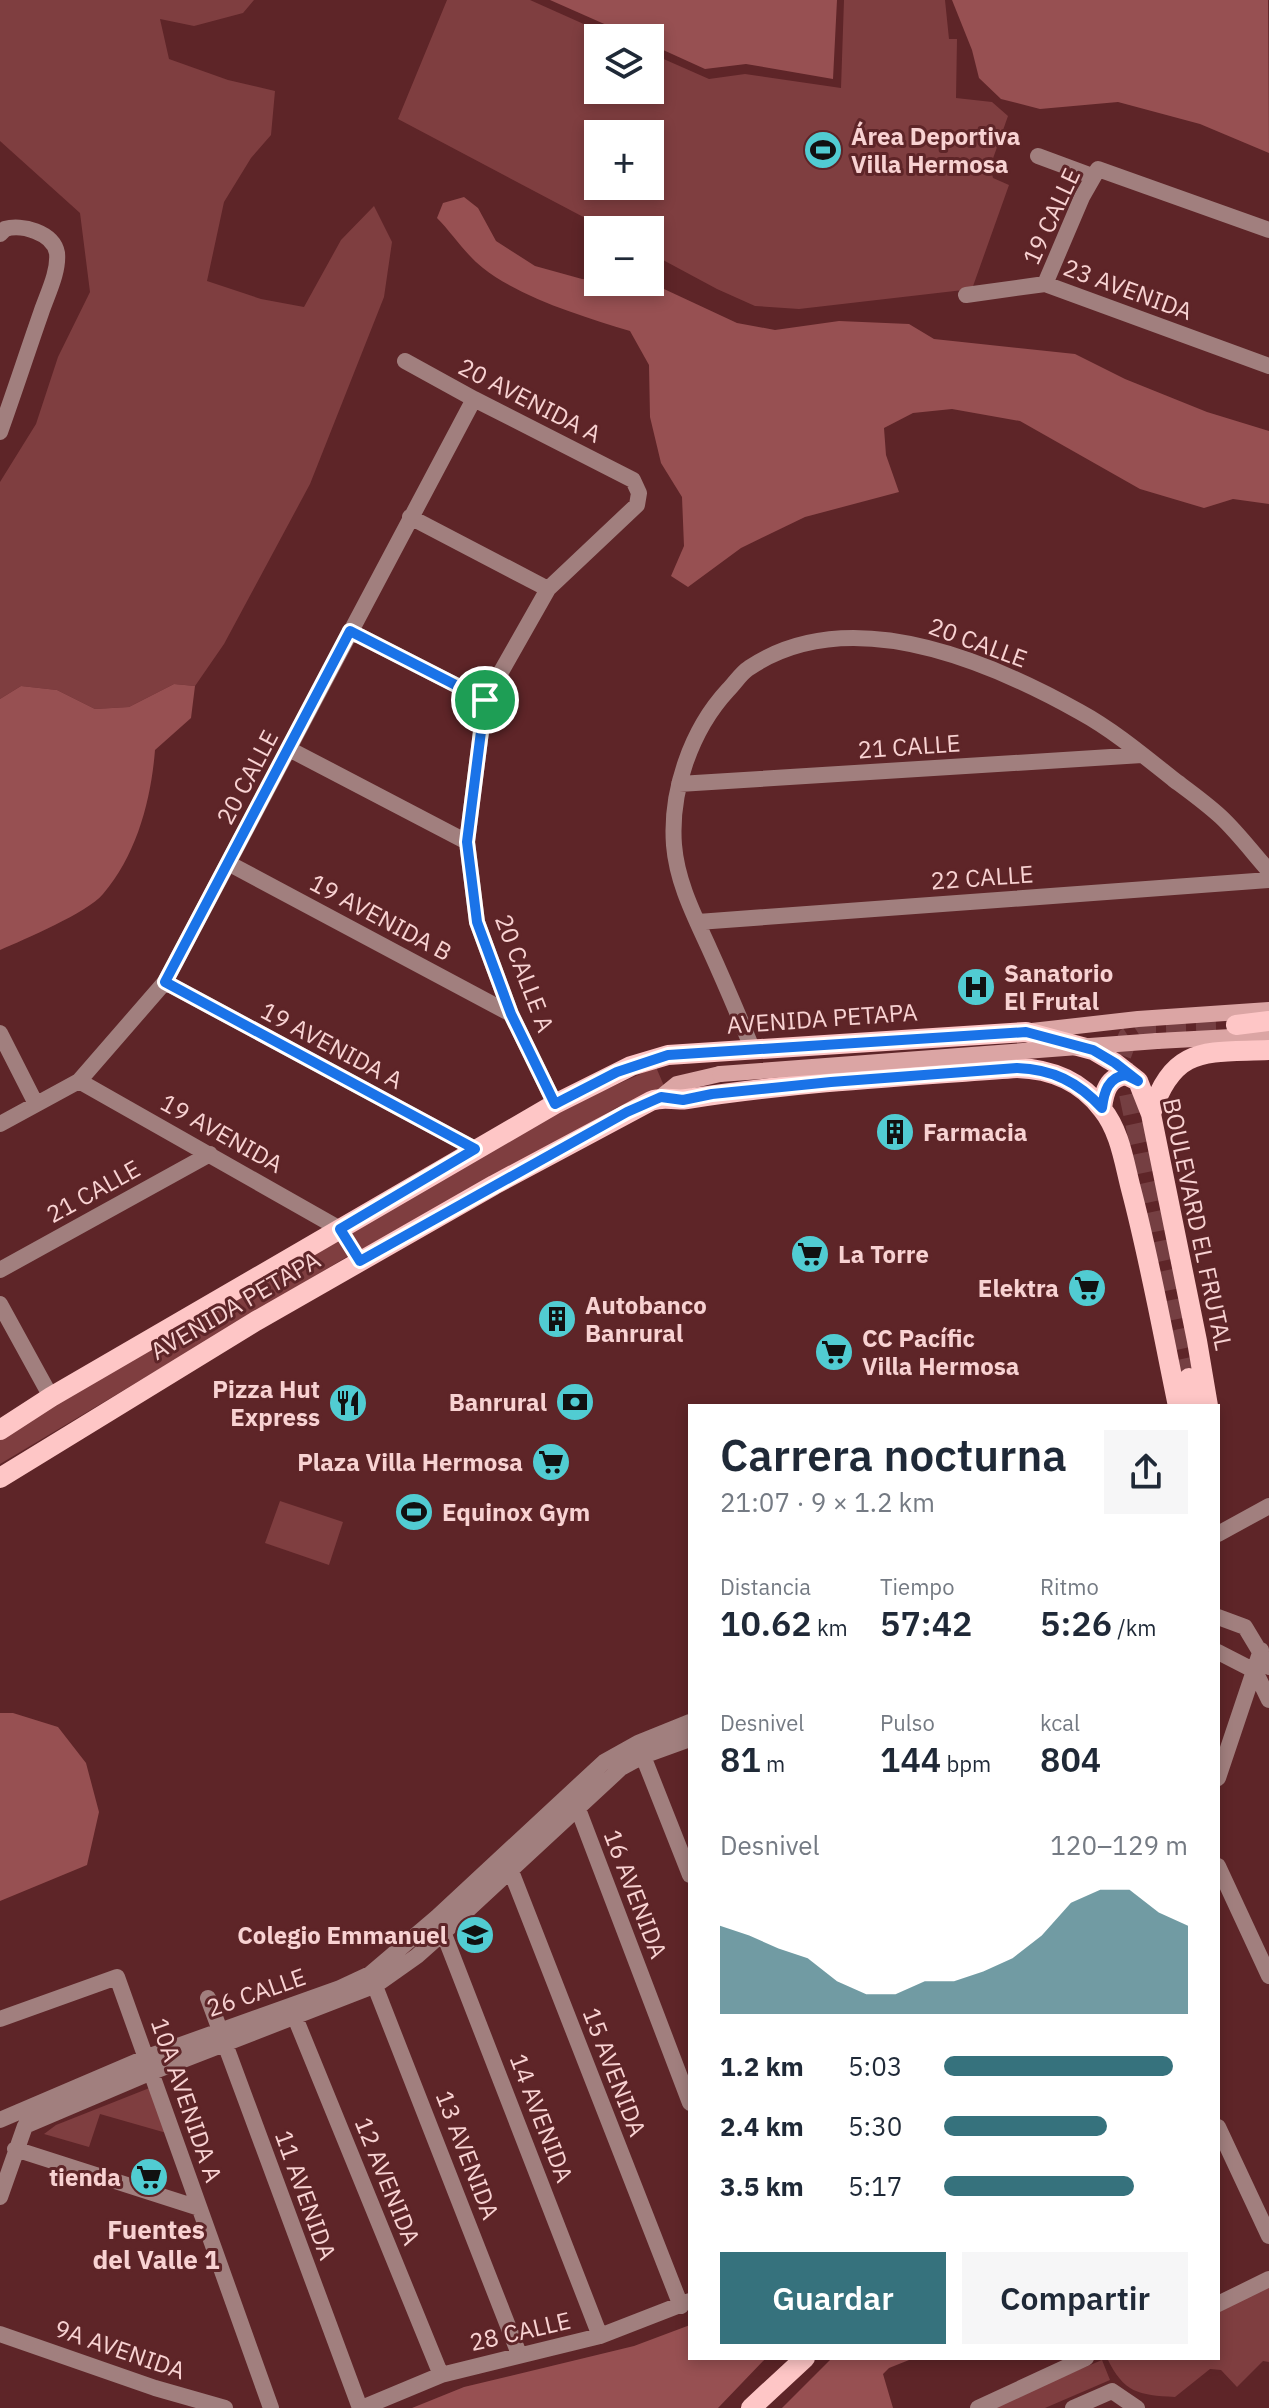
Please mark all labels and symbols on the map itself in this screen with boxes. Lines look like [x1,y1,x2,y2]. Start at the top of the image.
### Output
place label: Área Deportiva Villa Hermosa [851,120,1020,180]
sports icon: Área Deportiva Villa Hermosa [802,129,844,171]
street label: 19 CALLE [1015,163,1087,269]
street label: 23 AVENIDA [1059,251,1197,327]
street label: 20 AVENIDA A [453,350,607,450]
street label: 20 CALLE [924,609,1032,675]
pin [451,666,519,734]
street label: 20 CALLE [209,724,285,830]
street label: 21 CALLE [857,726,961,766]
street label: 22 CALLE [930,857,1034,897]
street label: 19 AVENIDA B [304,866,458,968]
street label: 20 CALLE A [488,909,562,1037]
place label: Sanatorio El Frutal [1004,957,1113,1017]
hospital icon: Sanatorio El Frutal [955,966,997,1008]
street label: 19 AVENIDA A [255,994,409,1096]
street label: AVENIDA PETAPA [725,995,919,1041]
street label: 19 AVENIDA [155,1086,289,1180]
street label: BOULEVARD EL FRUTAL [1156,1095,1240,1353]
building icon: Farmacia [874,1111,916,1153]
place label: Farmacia [923,1116,1027,1148]
street label: 21 CALLE [40,1152,146,1230]
supermarket icon: La Torre [789,1233,831,1275]
place label: La Torre [838,1238,929,1270]
street label: AVENIDA PETAPA [144,1243,326,1367]
supermarket icon: Elektra [1066,1267,1108,1309]
place label: Elektra [978,1272,1059,1304]
place label: Autobanco Banrural [585,1289,707,1349]
building icon: Autobanco Banrural [536,1298,578,1340]
place label: CC Pacífic Villa Hermosa [862,1322,1019,1382]
supermarket icon: CC Pacífic Villa Hermosa [813,1331,855,1373]
place label: Pizza Hut Express [212,1373,320,1433]
bank icon: Banrural [554,1381,596,1423]
restaurant icon: Pizza Hut Express [327,1382,369,1424]
place label: Banrural [449,1386,547,1418]
supermarket icon: Plaza Villa Hermosa [530,1441,572,1483]
place label: Plaza Villa Hermosa [297,1446,523,1478]
sports icon: Equinox Gym [393,1491,435,1533]
place label: Equinox Gym [442,1496,590,1528]
street label: 16 AVENIDA [597,1825,675,1963]
school or university icon: Colegio Emmanuel [454,1914,496,1956]
place label: Colegio Emmanuel [237,1919,447,1951]
street label: 26 CALLE [202,1960,310,2024]
street label: 15 AVENIDA [576,2003,654,2141]
street label: 10A AVENIDA A [144,2014,230,2186]
street label: 14 AVENIDA [503,2049,581,2187]
street label: 13 AVENIDA [429,2086,507,2224]
street label: 12 AVENIDA [348,2112,428,2250]
street label: 11 AVENIDA [268,2126,344,2264]
supermarket icon: tienda [128,2156,170,2198]
place label: tienda [49,2161,121,2193]
district label: Fuentes del Valle 1 [93,2212,220,2276]
street label: 28 CALLE [466,2304,574,2358]
street label: 9A AVENIDA [50,2312,190,2386]

